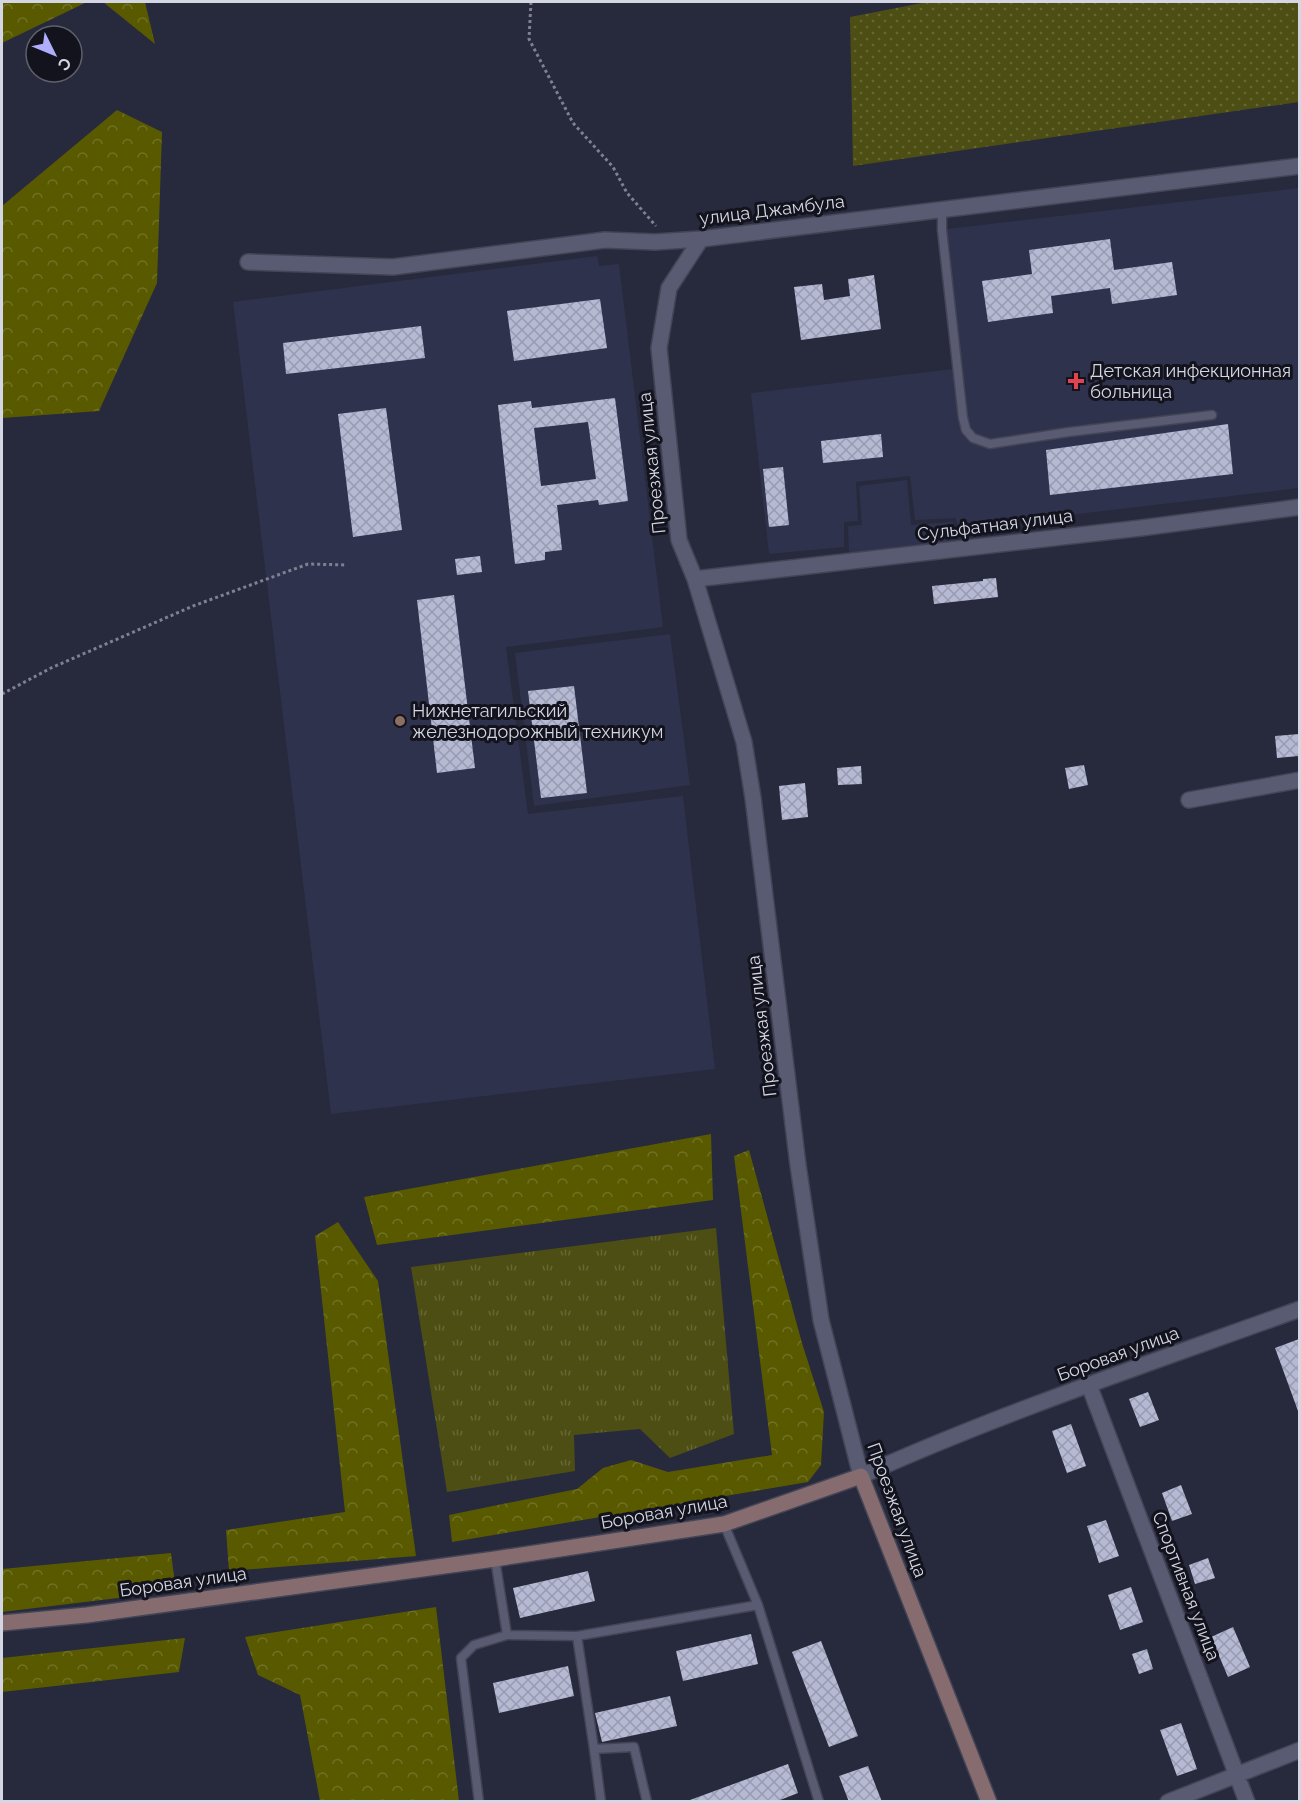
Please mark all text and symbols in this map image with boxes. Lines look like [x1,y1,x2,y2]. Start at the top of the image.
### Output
north arrow [24,24,84,84]
text: С [54,53,75,74]
street label: улица Джамбула [698,190,846,229]
place label: Детская инфекционная больница [1090,360,1291,402]
marker: Детская инфекционная больница [1067,372,1085,390]
street label: Проезжая улица [634,391,669,535]
street label: Сульфатная улица [916,505,1074,544]
place label: Нижнетагильский железнодорожный техникум [412,700,663,742]
marker: Нижнетагильский железнодорожный техникум [393,714,407,728]
street label: Проезжая улица [742,954,781,1098]
street label: Боровая улица [1054,1322,1182,1385]
street label: Проезжая улица [863,1440,932,1580]
street label: Боровая улица [599,1490,729,1533]
street label: Спортивная улица [1148,1508,1225,1663]
street label: Боровая улица [118,1562,248,1601]

